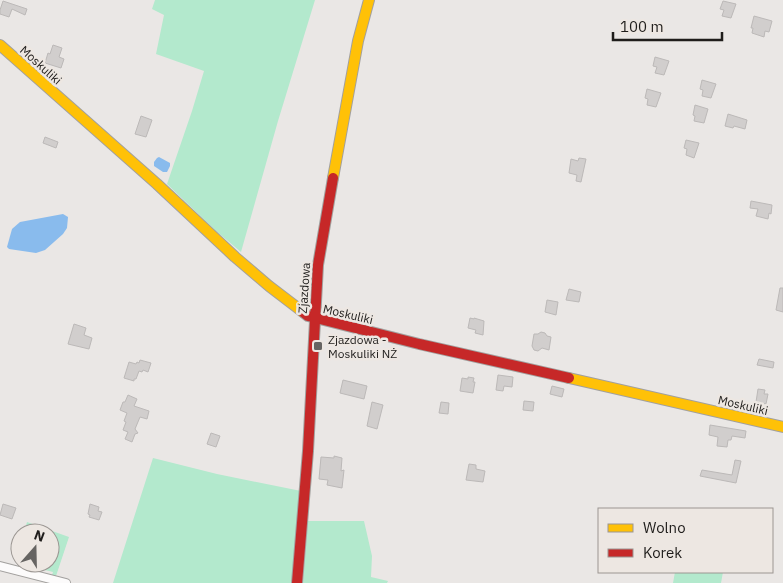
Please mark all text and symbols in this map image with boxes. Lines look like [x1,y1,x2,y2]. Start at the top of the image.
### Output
scale bar [613,10,722,42]
text: 100 m [620,17,664,36]
street label: Moskuliki [17,42,65,88]
street label: Zjazdowa [295,261,313,314]
street label: Moskuliki [322,301,374,327]
place label: Zjazdowa - Moskuliki NŻ [328,332,397,361]
marker: Zjazdowa - Moskuliki NŻ [312,340,324,352]
street label: Moskuliki [717,392,769,418]
legend [598,508,773,573]
text: Wolno [643,518,686,537]
north arrow [10,523,60,573]
text: N [32,526,47,546]
text: Korek [643,543,682,562]

